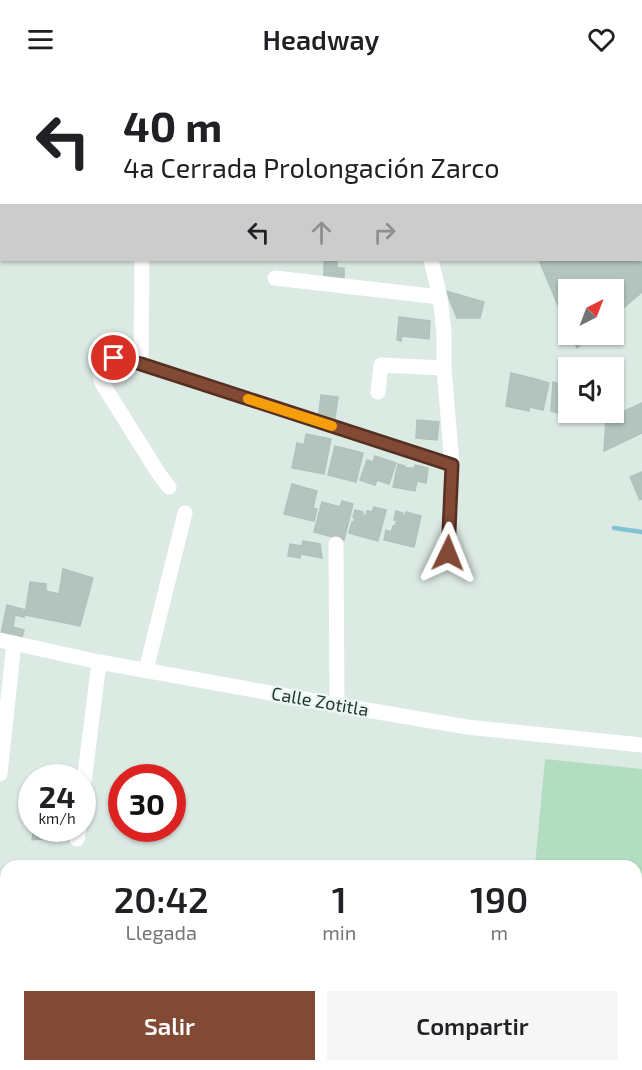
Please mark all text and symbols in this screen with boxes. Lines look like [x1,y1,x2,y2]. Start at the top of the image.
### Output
icon: menu [24,23,57,56]
text: Headway [263,23,379,55]
icon: heart [585,23,618,56]
text: 40 m [123,100,222,150]
icon: left [24,102,102,180]
text: 4a Cerrada Prolongación Zarco [123,151,500,183]
icon: left [242,216,275,249]
icon: ahead [305,216,338,249]
icon: right [368,216,401,249]
north arrow [558,279,624,345]
map controls [558,279,624,423]
pin [88,332,139,383]
icon: arrive [97,341,130,374]
button: sound [558,357,624,423]
position arrow [416,521,480,585]
street label: Calle Zotitla [270,682,371,720]
speed limit sign: 30 [108,764,186,842]
text: 24 [39,778,75,814]
text: km/h [38,809,76,827]
text: 20:42 [114,877,209,920]
text: 1 [332,877,347,920]
text: 190 [470,877,528,920]
text: Llegada [125,920,197,944]
text: min [322,920,356,944]
text: m [490,920,508,944]
button: Salir [24,991,315,1060]
button: Compartir [327,991,618,1060]

